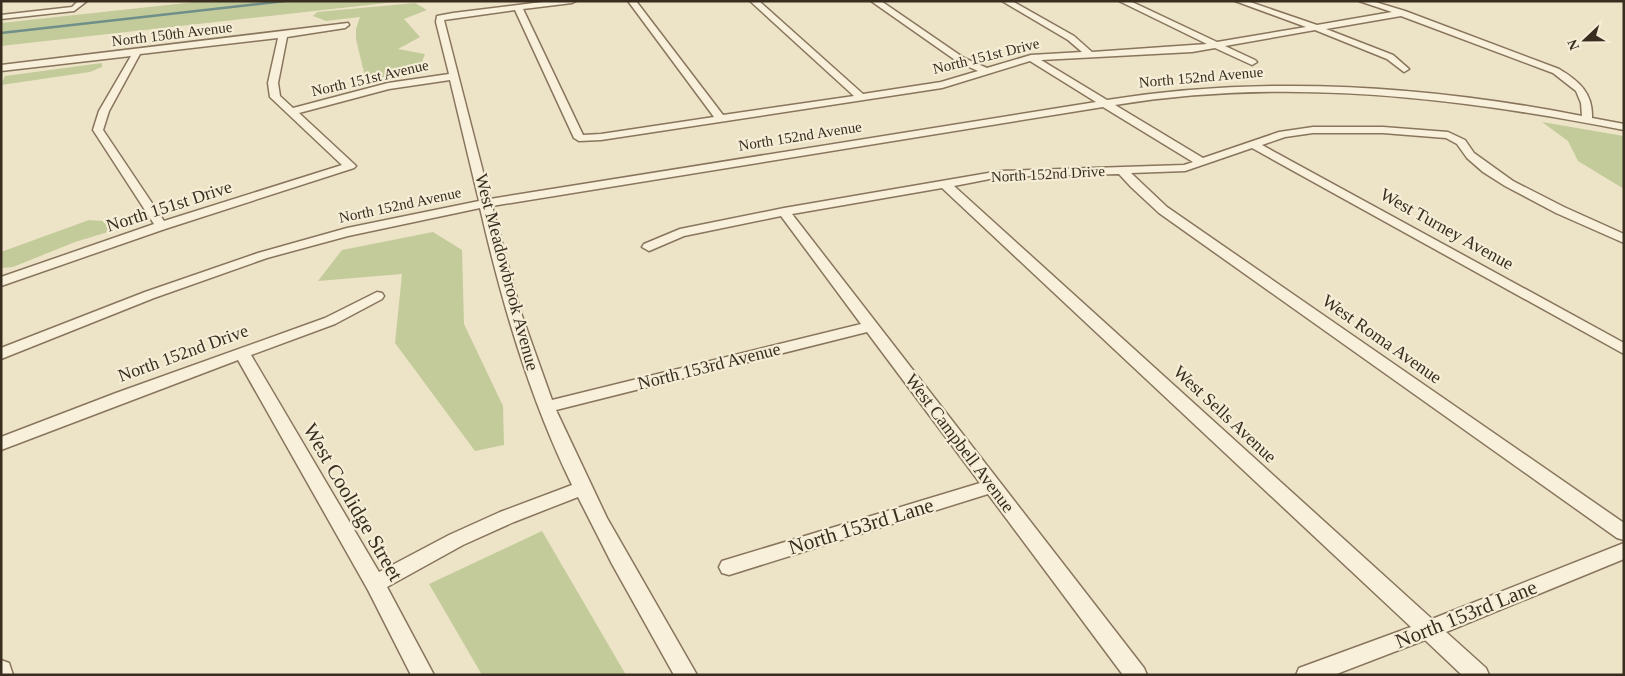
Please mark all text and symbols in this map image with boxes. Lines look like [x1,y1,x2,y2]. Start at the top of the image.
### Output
north arrow [1560,15,1610,65]
street label: North 150th Avenue [111,19,234,49]
street label: North 151st Drive [931,35,1041,77]
text: N [1565,37,1582,52]
street label: North 151st Avenue [310,57,430,99]
street label: North 152nd Avenue [1138,64,1264,90]
street label: North 152nd Avenue [737,118,863,154]
street label: North 152nd Drive [991,163,1106,185]
street label: West Meadowbrook Avenue [471,171,543,373]
street label: North 151st Drive [104,176,234,236]
street label: North 152nd Avenue [337,184,463,226]
street label: West Turney Avenue [1377,184,1517,274]
street label: West Roma Avenue [1318,290,1446,388]
street label: North 152nd Drive [115,320,251,386]
street label: North 153rd Avenue [635,339,783,393]
street label: West Sells Avenue [1169,361,1281,467]
street label: West Campbell Avenue [901,370,1019,516]
street label: West Coolidge Street [298,419,408,585]
street label: North 153rd Lane [786,493,936,559]
street label: North 153rd Lane [1392,575,1540,653]

